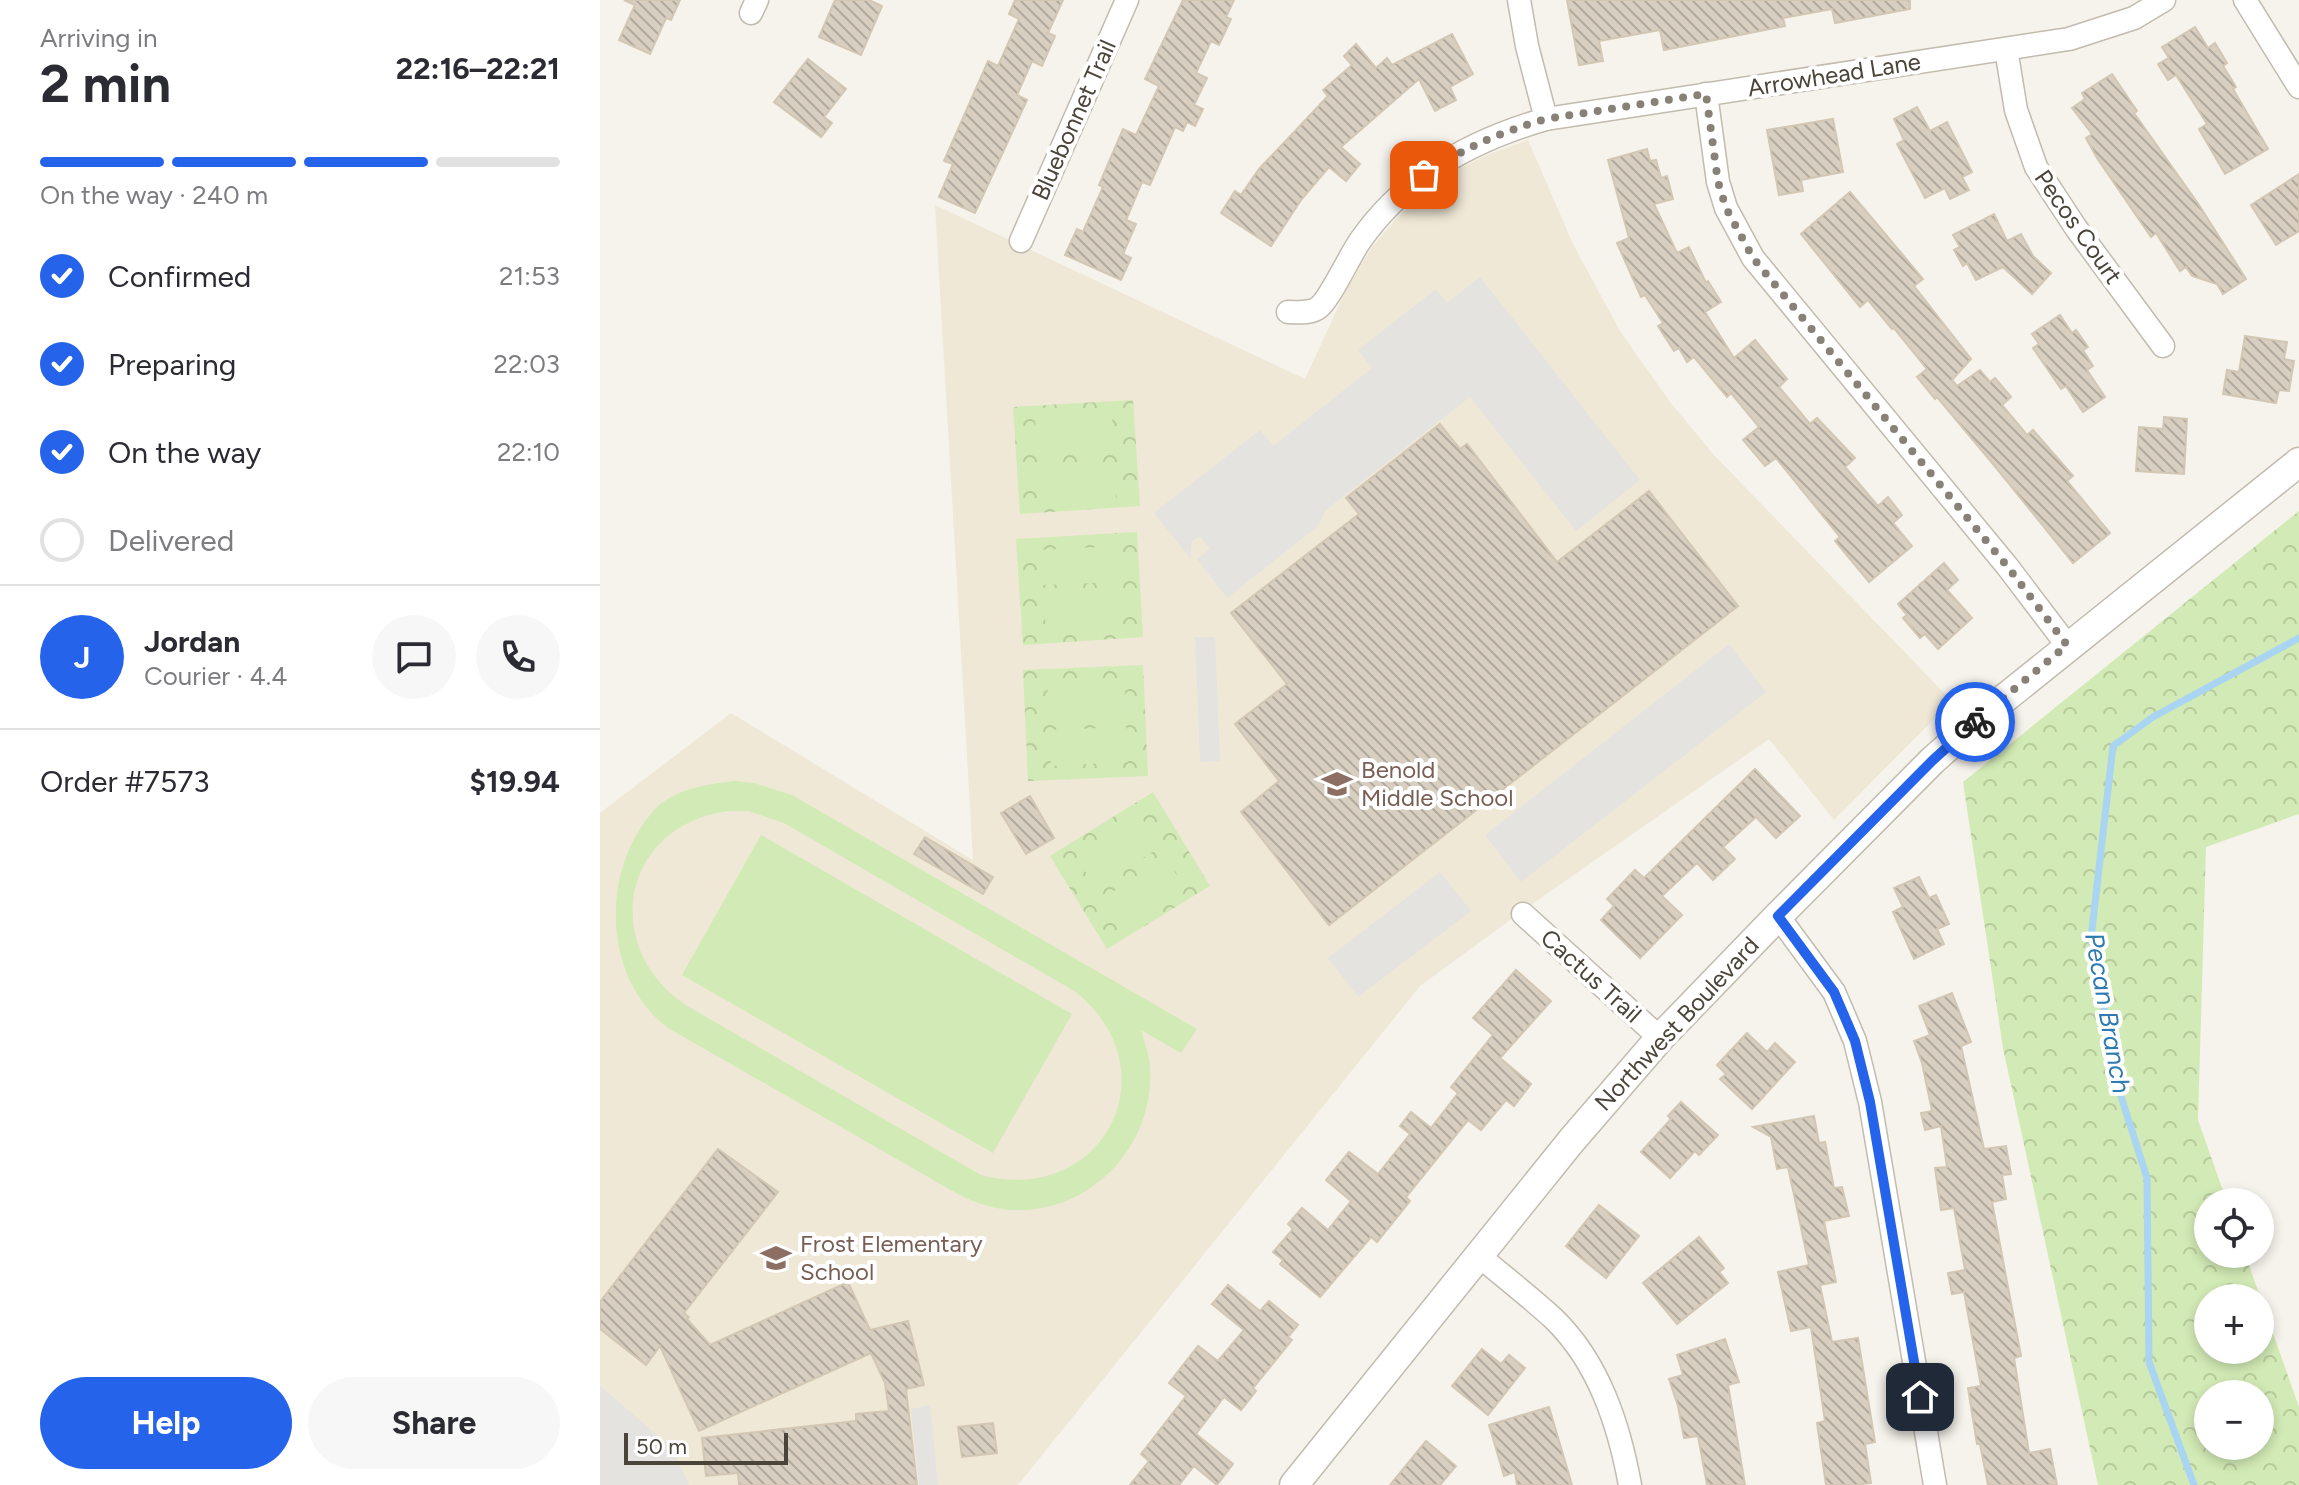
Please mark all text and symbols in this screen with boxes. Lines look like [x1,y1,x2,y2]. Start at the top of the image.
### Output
text: Arriving in [40,22,158,54]
street label: Bluebonnet Trail [1025,35,1122,205]
street label: Arrowhead Lane [1745,47,1923,103]
text: 22:16–22:21 [396,50,560,87]
text: 2 min [40,53,171,115]
pin [1390,141,1458,209]
icon: bag [1402,153,1446,197]
street label: Pecos Court [2029,164,2128,289]
text: On the way · 240 m [40,179,268,211]
icon: check [40,254,84,298]
text: Confirmed [108,258,251,295]
text: 21:53 [499,260,560,292]
icon: check [40,342,84,386]
text: Preparing [108,346,236,383]
text: 22:03 [494,348,560,380]
icon: check [40,430,84,474]
text: On the way [108,434,261,471]
text: 22:10 [497,436,560,468]
text: Delivered [108,522,234,559]
button: chat [372,615,456,699]
button: phone [476,615,560,699]
text: Jordan [144,623,240,660]
text: J [74,639,90,676]
text: Courier · 4.4 [144,660,287,692]
courier [1935,682,2015,762]
icon: bike [1953,700,1997,744]
place label: Benold Middle School [1361,755,1514,812]
text: Order #7573 [40,763,210,800]
text: $19.94 [469,763,560,800]
school or university icon: Benold Middle School [1320,767,1354,801]
street label: Cactus Trail [1535,923,1648,1028]
water label: Pecan Branch [2078,930,2138,1096]
street label: Northwest Boulevard [1588,931,1765,1117]
map controls [2194,1188,2274,1460]
button: locate [2194,1188,2274,1268]
place label: Frost Elementary School [800,1229,983,1286]
school or university icon: Frost Elementary School [759,1241,793,1275]
button: + [2194,1284,2274,1364]
pin [1886,1363,1954,1431]
icon: home [1898,1375,1942,1419]
button: Help [40,1377,292,1469]
button: Share [308,1377,560,1469]
button: − [2194,1380,2274,1460]
scale bar [624,1429,788,1465]
text: 50 m [636,1433,687,1460]

